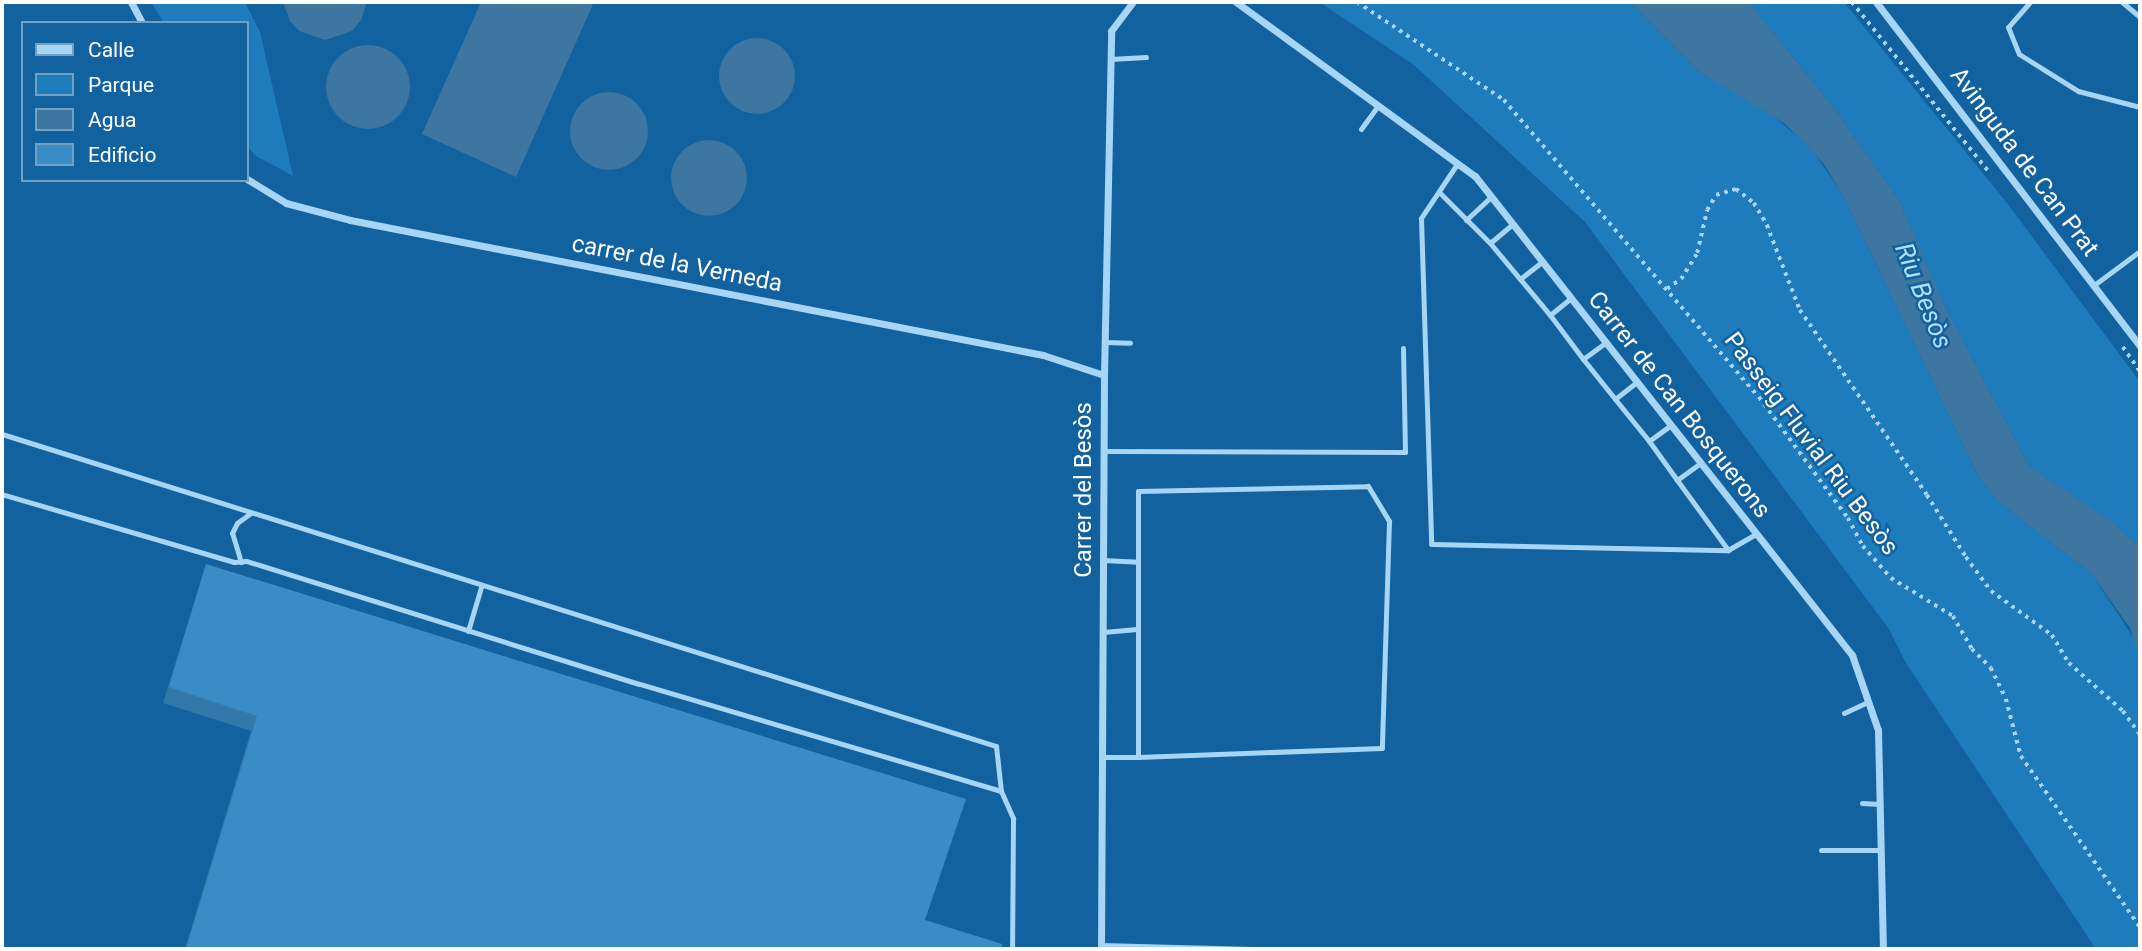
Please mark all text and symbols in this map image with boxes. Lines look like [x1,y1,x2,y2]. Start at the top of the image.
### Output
legend [21,21,248,182]
text: Calle [88,38,134,62]
street label: Avinguda de Can Prat [1944,62,2104,262]
text: Parque [88,73,154,97]
text: Agua [88,108,137,132]
text: Edificio [88,143,156,167]
street label: carrer de la Verneda [569,229,785,299]
water label: Riu Besòs [1888,238,1958,354]
street label: Carrer de Can Bosquerons [1582,286,1776,524]
street label: Passeig Fluvial Riu Besòs [1718,327,1904,561]
street label: Carrer del Besòs [1070,402,1098,578]

